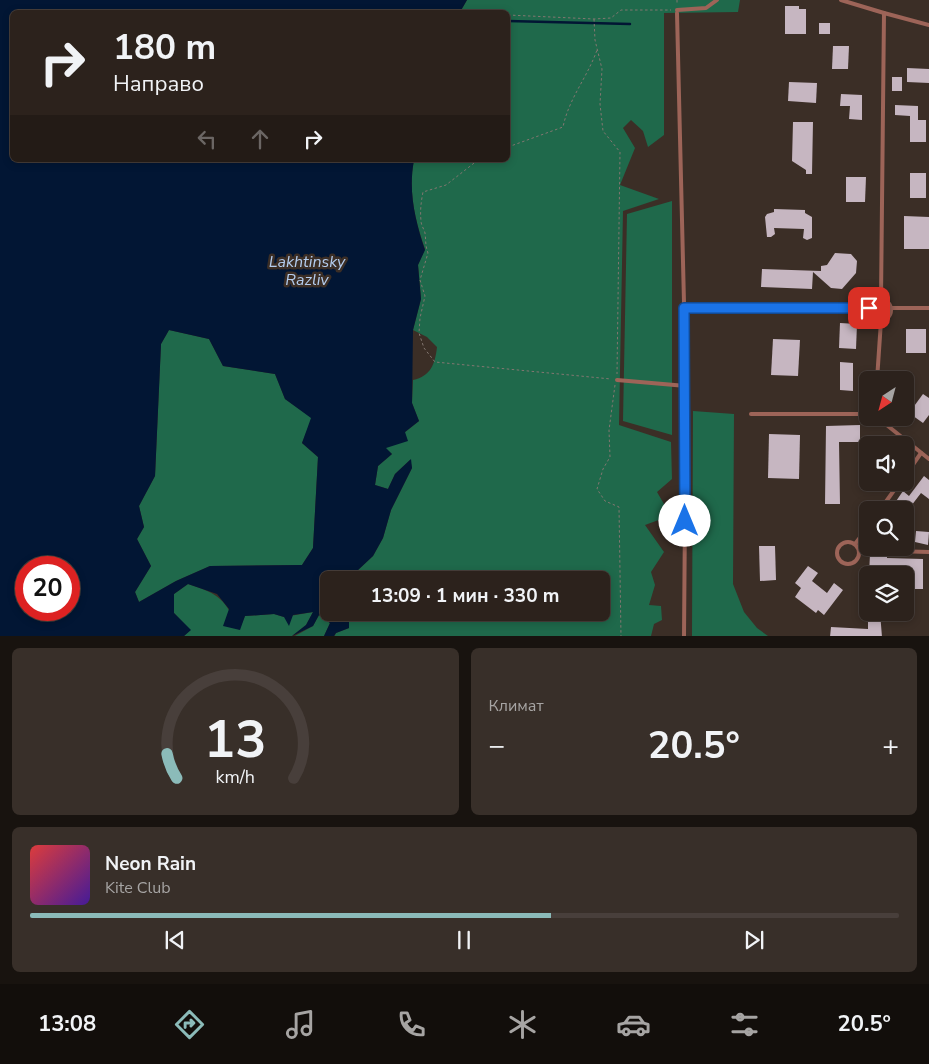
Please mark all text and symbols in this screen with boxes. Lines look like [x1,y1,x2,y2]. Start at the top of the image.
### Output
text: 180 m [113,24,216,71]
icon: right [30,30,95,95]
text: Направо [113,69,204,99]
icon: left [193,125,221,153]
icon: ahead [246,125,274,153]
icon: right [299,125,327,153]
water label: Lakhtinsky Razliv [269,251,346,291]
pin [848,287,890,329]
icon: arrive [855,294,883,322]
north arrow [859,371,914,426]
map controls [859,371,914,621]
button: sound [859,436,914,491]
position arrow [658,494,710,546]
button: search [859,501,914,556]
speed limit sign: 20 [15,556,80,621]
button: layers [859,566,914,621]
text: 13:09 · 1 мин · 330 m [371,583,559,609]
text: Климат [489,695,544,717]
text: 13 [204,704,266,775]
text: 20.5° [648,720,740,771]
text: − [489,727,505,765]
text: + [882,727,899,765]
text: km/h [216,765,255,789]
text: Neon Rain [105,851,196,877]
text: Kite Club [105,877,171,899]
icon: previous [161,926,189,954]
icon: pause [450,926,478,954]
icon: next [740,926,768,954]
icon: directions [172,1007,207,1042]
icon: music [283,1007,318,1042]
icon: phone [394,1007,429,1042]
icon: climate [505,1007,540,1042]
icon: car [616,1007,651,1042]
icon: filters [727,1007,762,1042]
text: 13:08 [38,1009,96,1039]
text: 20.5° [838,1009,891,1039]

